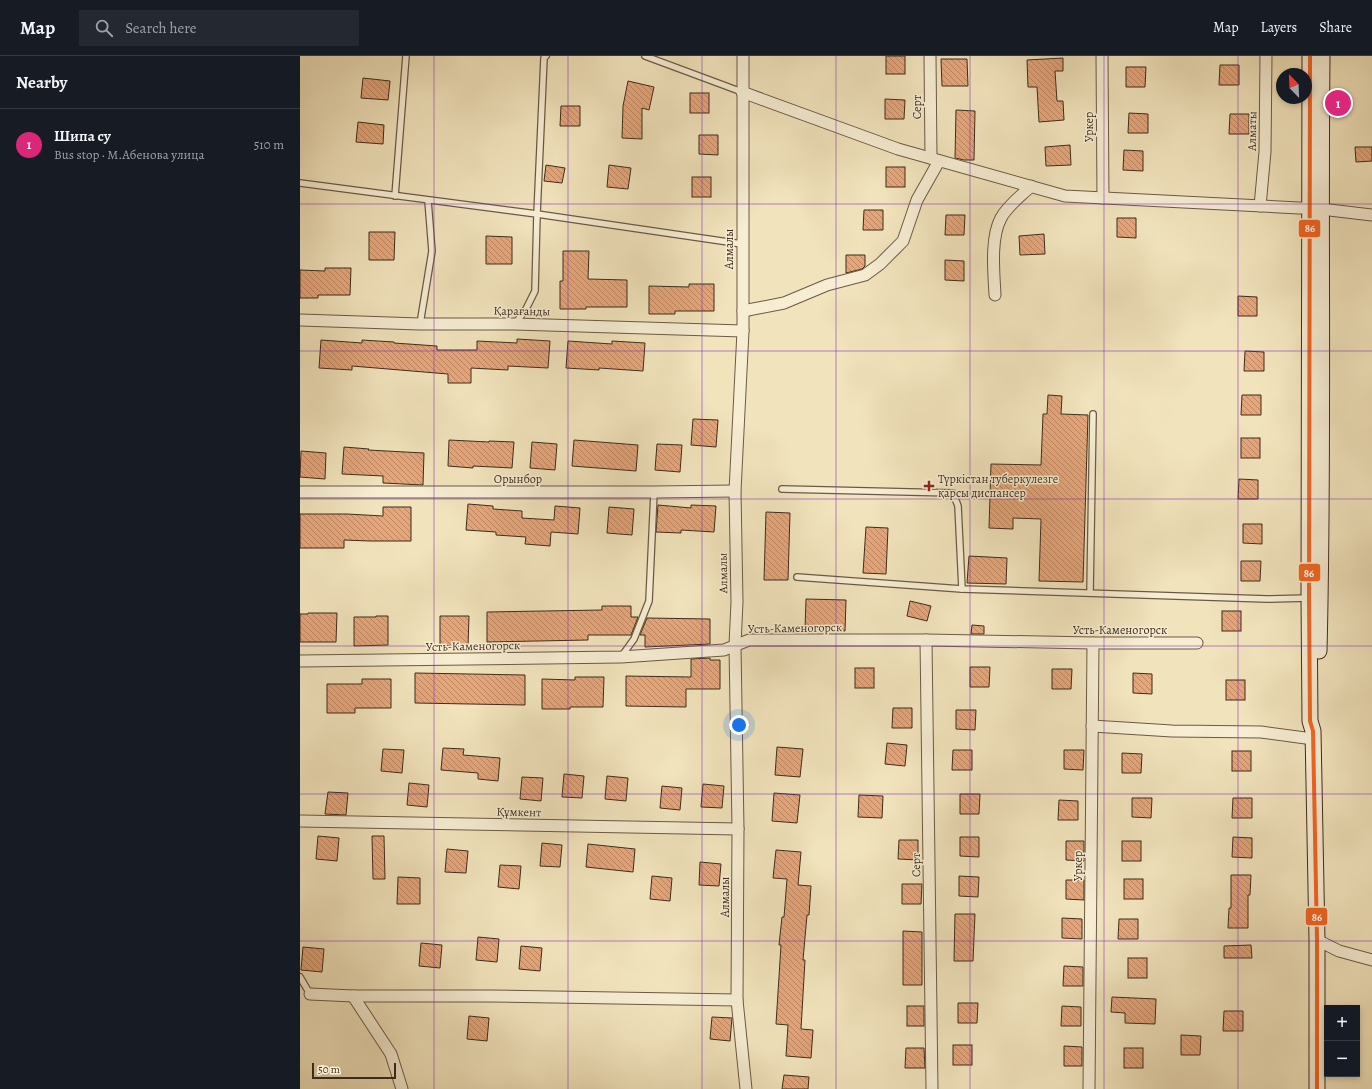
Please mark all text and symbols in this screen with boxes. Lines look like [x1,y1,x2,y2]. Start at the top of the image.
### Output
search box [79,10,359,46]
text: Map [20,15,55,41]
icon: search [93,17,115,39]
text: Search here [125,18,197,38]
text: Map [1213,18,1239,37]
text: Layers [1261,18,1297,37]
text: Share [1319,18,1352,37]
north arrow [1276,68,1312,104]
text: Nearby [16,71,67,94]
pin: 1 [1325,88,1351,118]
street label: Серт [909,94,925,119]
street label: Алматы [1244,111,1260,152]
street label: Уркер [1081,112,1097,142]
text: Шипа су [54,126,111,146]
text: 1 [27,136,31,153]
text: 510 m [254,136,284,153]
text: Bus stop · М.Абенова улица [54,146,204,163]
line badge: 86 [1298,219,1321,238]
text: 86 [1305,221,1315,236]
street label: Алмалы [721,229,737,270]
street label: Қарағанды [494,303,550,319]
street label: Орынбор [494,471,542,487]
place label: Түркістан туберкулезге қарсы диспансер [938,471,1058,501]
marker: Түркістан туберкулезге қарсы диспансер [923,480,935,492]
street label: Алмалы [715,553,731,594]
line badge: 86 [1298,563,1321,582]
text: 86 [1304,566,1314,581]
street label: Усть-Каменогорск [748,619,842,637]
street label: Усть-Каменогорск [1073,622,1167,638]
street label: Усть-Каменогорск [426,637,520,655]
your location [729,715,749,735]
street label: Құмкент [497,804,542,820]
street label: Уркер [1070,851,1086,881]
street label: Серт [908,852,924,877]
street label: Алмалы [717,877,733,918]
line badge: 86 [1305,907,1328,926]
text: 86 [1312,910,1322,925]
map controls [1324,1005,1360,1077]
button: + [1324,1005,1360,1041]
button: − [1324,1041,1360,1077]
scale bar [312,1061,396,1080]
text: 50 m [318,1062,340,1077]

